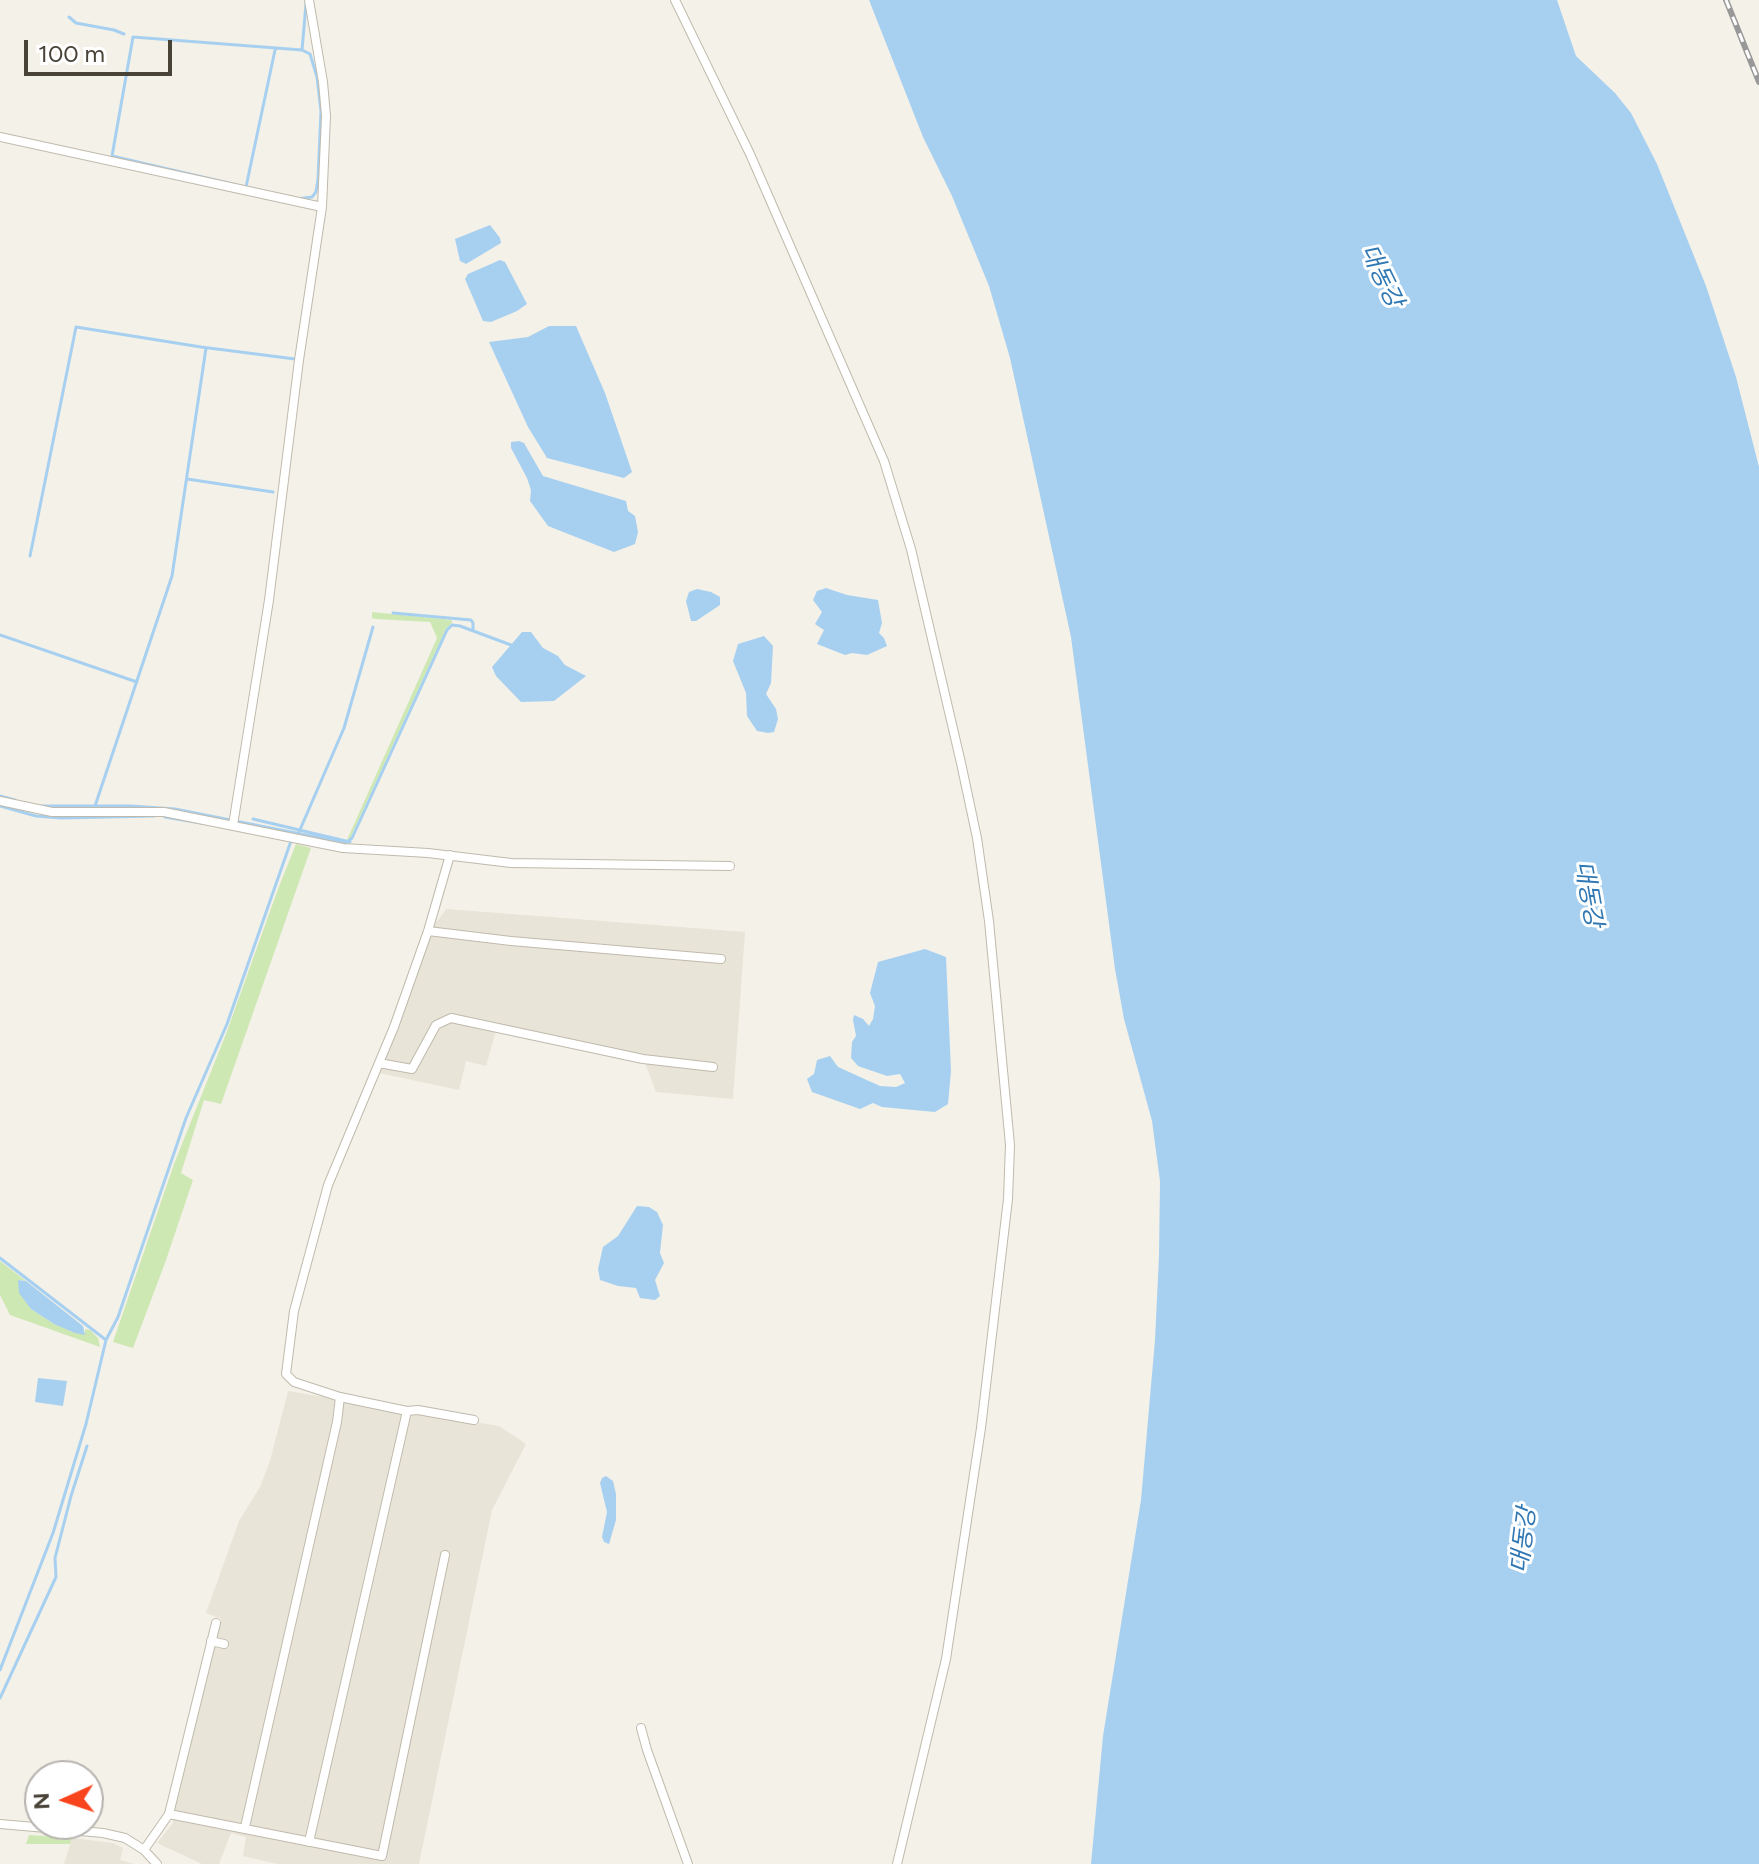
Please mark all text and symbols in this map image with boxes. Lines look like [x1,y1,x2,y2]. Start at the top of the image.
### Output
scale bar [28,24,176,74]
text: 100 m [38,39,105,68]
water label: 대동강 [1354,240,1408,312]
water label: 대동강 [1568,859,1608,929]
water label: 대동강 [1506,1505,1542,1575]
north arrow [24,1760,104,1840]
text: N [28,1792,55,1810]

